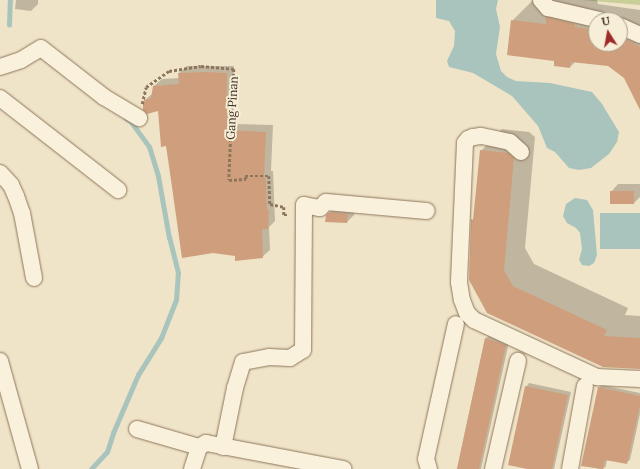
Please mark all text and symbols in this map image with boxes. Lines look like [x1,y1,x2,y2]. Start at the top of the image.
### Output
north arrow [588,12,628,52]
text: U [600,14,611,29]
street label: Gang Pinan [223,76,241,140]

